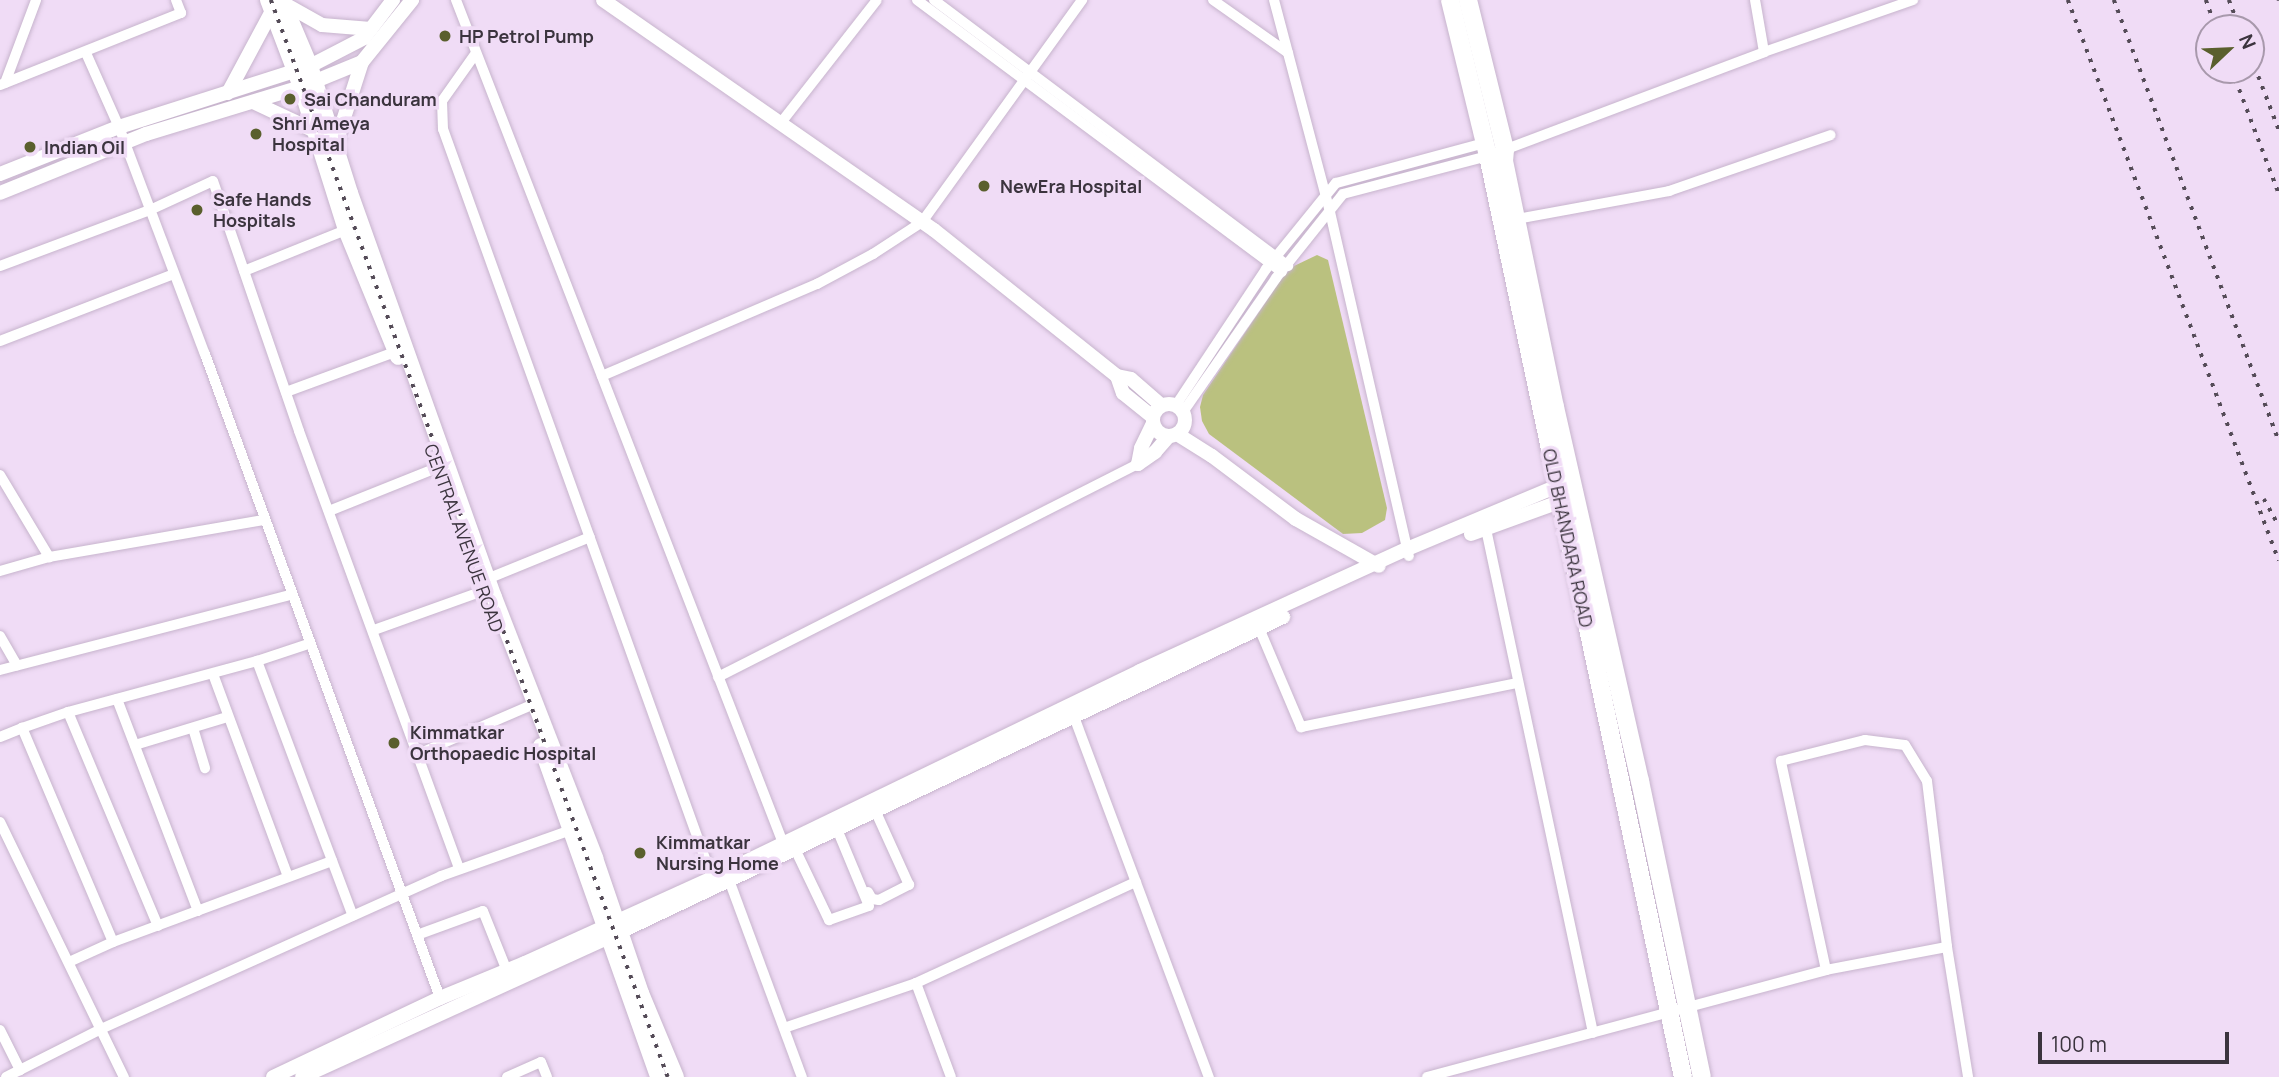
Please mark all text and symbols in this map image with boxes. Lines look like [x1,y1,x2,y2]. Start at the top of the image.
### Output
north arrow [2195,14,2265,84]
place label: HP Petrol Pump [459,25,594,47]
marker: HP Petrol Pump [437,28,453,44]
text: N [2233,30,2262,53]
place label: Sai Chanduram [304,88,437,110]
marker: Sai Chanduram [282,91,298,107]
place label: Shri Ameya Hospital [272,113,370,156]
marker: Shri Ameya Hospital [246,124,266,144]
place label: Indian Oil [44,136,125,158]
marker: Indian Oil [22,139,38,155]
place label: NewEra Hospital [1000,175,1142,197]
marker: NewEra Hospital [974,176,994,196]
place label: Safe Hands Hospitals [213,189,311,232]
marker: Safe Hands Hospitals [187,200,207,220]
street label: CENTRAL AVENUE ROAD [420,441,508,635]
street label: OLD BHANDARA ROAD [1539,447,1597,629]
place label: Kimmatkar Orthopaedic Hospital [410,722,596,764]
marker: Kimmatkar Orthopaedic Hospital [384,733,404,753]
place label: Kimmatkar Nursing Home [656,832,779,874]
marker: Kimmatkar Nursing Home [630,843,650,863]
scale bar [2041,1018,2232,1062]
text: 100 m [2051,1030,2107,1058]

